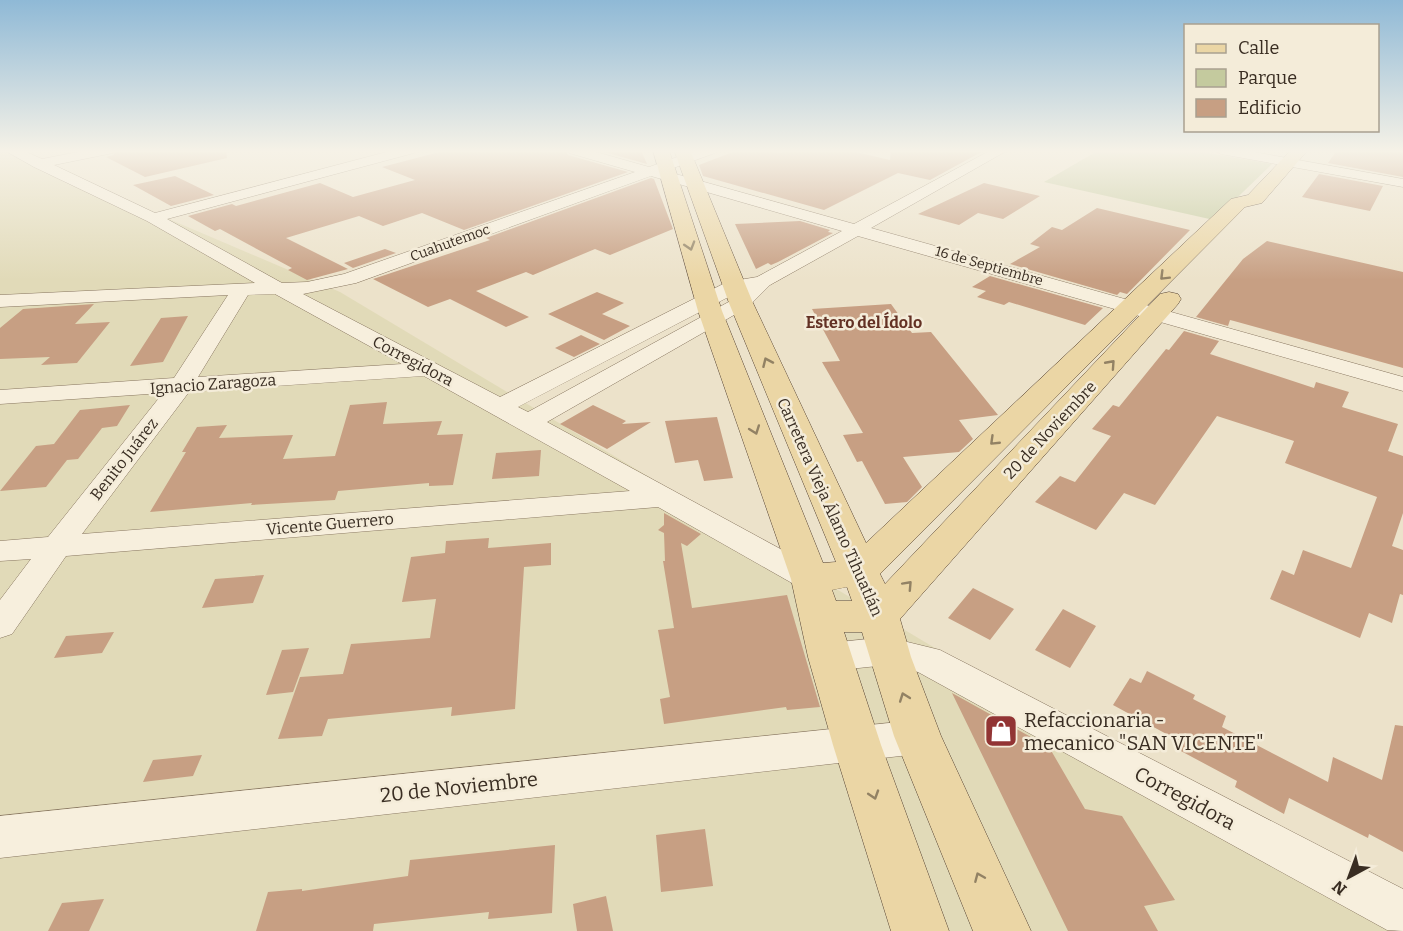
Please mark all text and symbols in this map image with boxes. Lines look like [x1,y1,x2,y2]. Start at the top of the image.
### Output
legend [1184,24,1379,132]
text: Calle [1238,37,1279,59]
text: Parque [1238,67,1297,89]
text: Edificio [1238,97,1301,119]
street label: Cuahutemoc [408,221,492,265]
one-way arrow [683,240,695,251]
street label: 16 de Septiembre [933,242,1045,290]
one-way arrow [1160,268,1171,279]
district label: Estero del Ídolo [806,311,922,332]
street label: Corregidora [369,332,457,390]
one-way arrow [762,357,774,368]
one-way arrow [1103,360,1114,371]
street label: Ignacio Zaragoza [149,370,277,398]
street label: 20 de Noviembre [1000,377,1100,483]
street label: Carretera Vieja Álamo Tihuatlán [773,394,888,619]
street label: Benito Juárez [86,414,162,504]
one-way arrow [747,424,760,435]
one-way arrow [991,434,1001,445]
street label: Vicente Guerrero [265,509,395,539]
one-way arrow [901,581,912,591]
one-way arrow [899,692,911,703]
place label: Refaccionaria - mecanico "SAN VICENTE" [1024,708,1264,755]
shop icon: Refaccionaria - mecanico "SAN VICENTE" [983,713,1019,749]
street label: Corregidora [1130,761,1240,835]
street label: 20 de Noviembre [379,767,539,807]
one-way arrow [867,789,879,800]
north arrow [1319,847,1379,907]
one-way arrow [974,873,986,884]
text: N [1329,877,1350,899]

